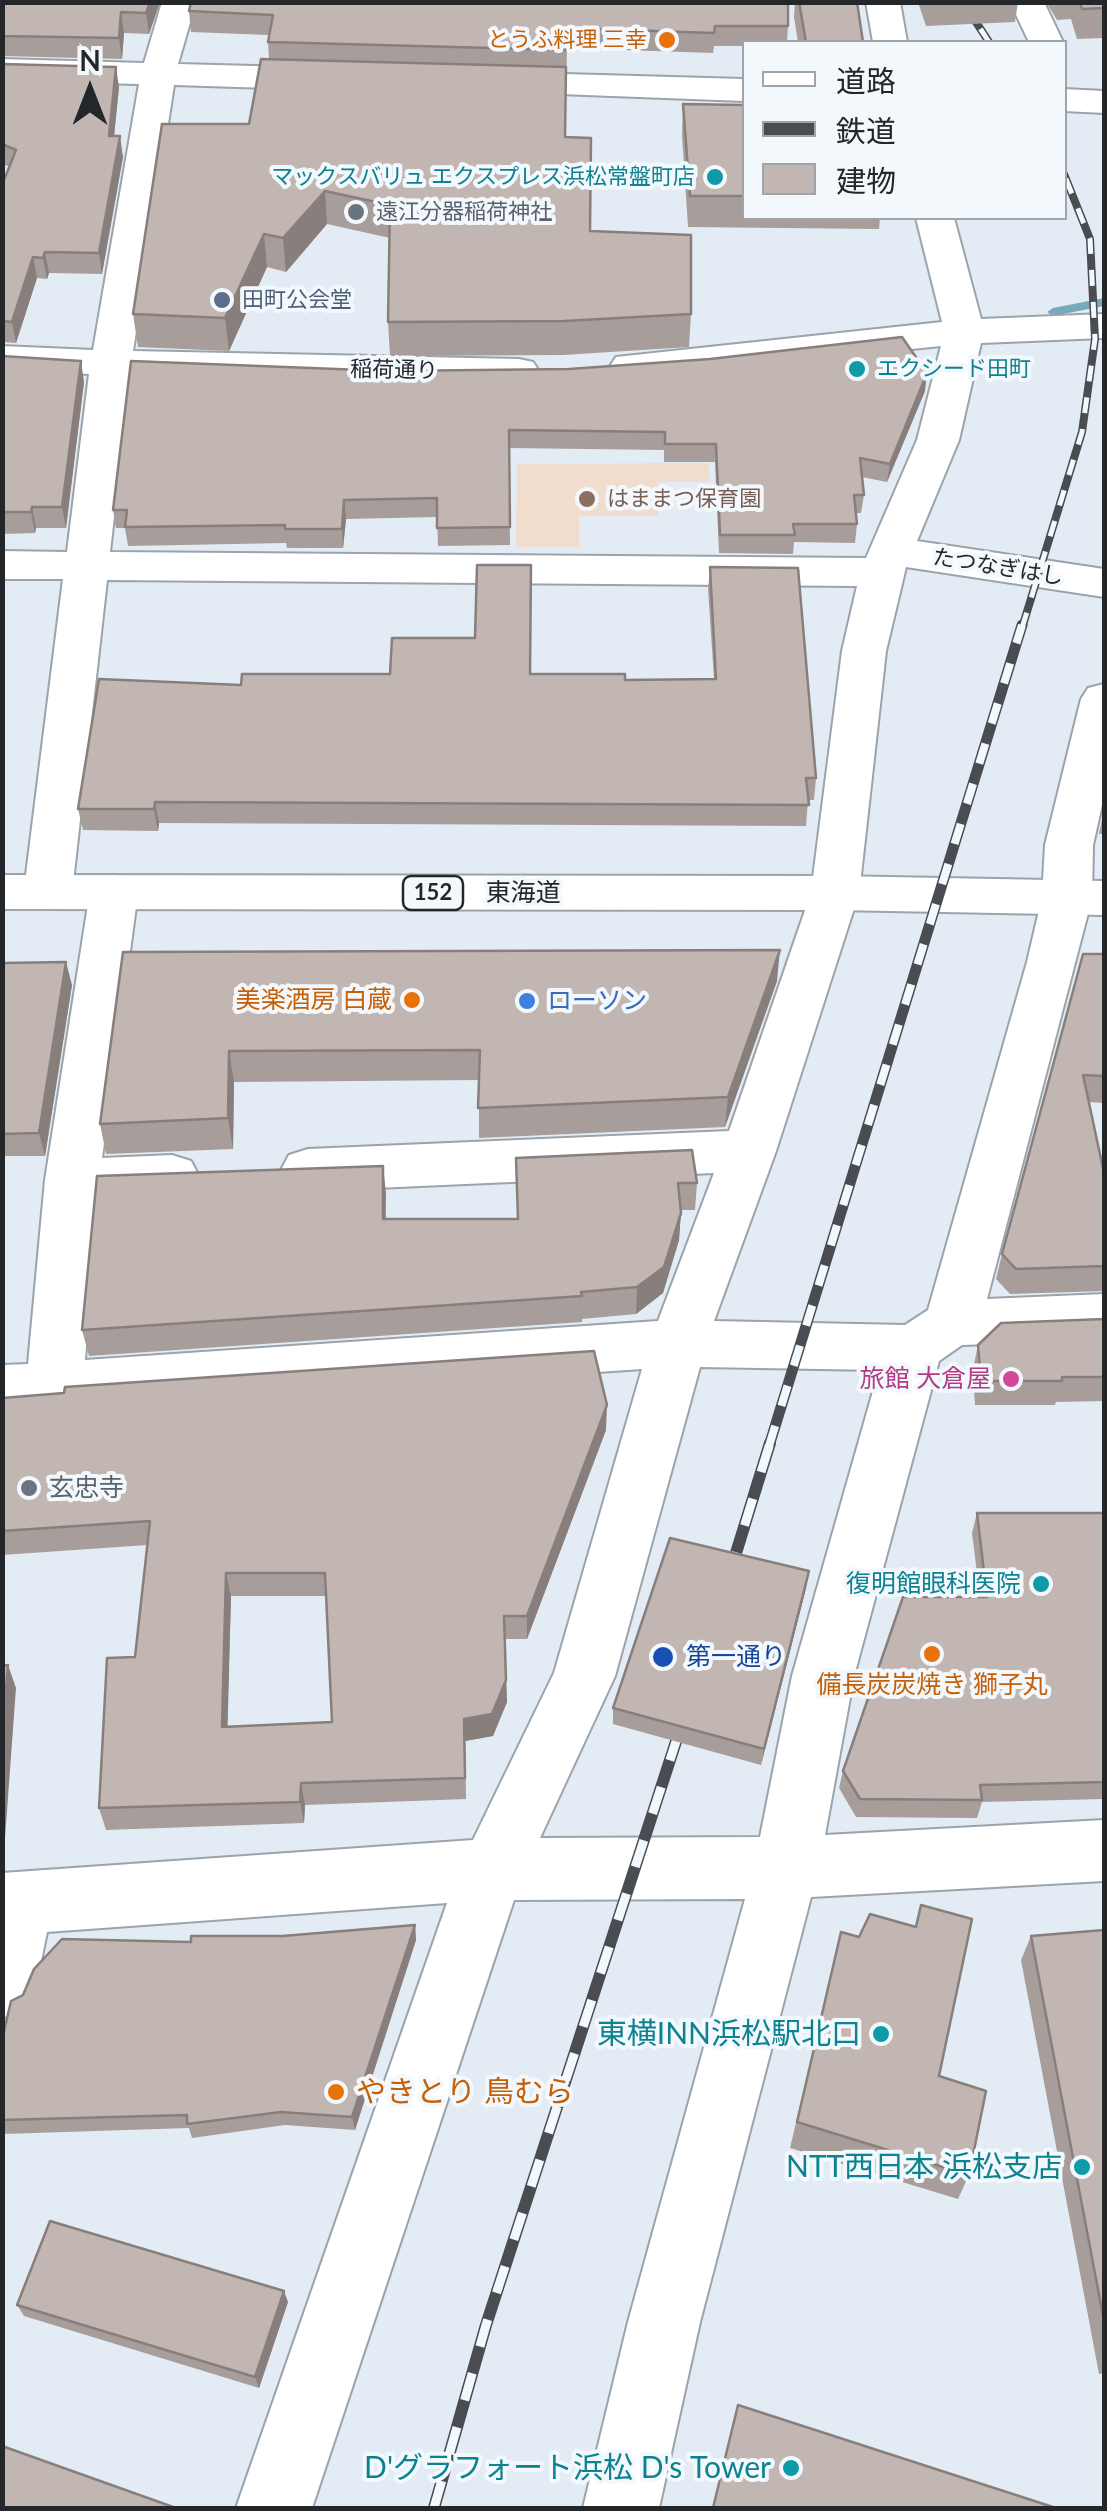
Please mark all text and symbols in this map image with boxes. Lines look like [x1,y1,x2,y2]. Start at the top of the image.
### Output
place label: とうふ料理 三幸 [487,27,647,53]
marker: とうふ料理 三幸 [656,29,678,51]
north arrow [40,40,140,140]
legend [742,40,1067,220]
text: N [79,43,101,77]
text: 道路 [836,62,896,98]
text: 鉄道 [836,112,896,148]
text: 建物 [836,162,896,198]
place label: マックスバリュ エクスプレス浜松常盤町店 [271,164,695,190]
marker: マックスバリュ エクスプレス浜松常盤町店 [704,166,726,188]
place label: 遠江分器稲荷神社 [376,199,552,225]
marker: 遠江分器稲荷神社 [345,201,367,223]
place label: 田町公会堂 [242,287,352,313]
marker: 田町公会堂 [211,289,233,311]
street label: 稲荷通り [350,356,438,384]
place label: エクシード田町 [877,356,1031,382]
marker: エクシード田町 [846,358,868,380]
place label: はままつ保育園 [607,486,761,512]
marker: はままつ保育園 [576,488,598,510]
street label: たつなぎはし [931,544,1065,590]
road number: 152 [403,876,463,910]
street label: 東海道 [486,878,560,908]
place label: 美楽酒房 白蔵 [236,985,392,1015]
place label: ローソン [547,986,647,1016]
marker: 美楽酒房 白蔵 [401,989,423,1011]
marker: ローソン [516,990,538,1012]
place label: 旅館 大倉屋 [860,1364,991,1394]
marker: 旅館 大倉屋 [1000,1368,1022,1390]
place label: 玄忠寺 [49,1473,124,1503]
marker: 玄忠寺 [18,1477,40,1499]
place label: 復明館眼科医院 [846,1569,1021,1599]
marker: 復明館眼科医院 [1030,1573,1052,1595]
place label: 第一通り [686,1642,786,1672]
marker: 備長炭炭焼き 獅子丸 [921,1643,943,1665]
marker: 第一通り [650,1644,676,1670]
place label: 備長炭炭焼き 獅子丸 [816,1670,1048,1700]
place label: 東横INN浜松駅北口 [597,2016,861,2052]
marker: 東横INN浜松駅北口 [870,2023,892,2045]
place label: やきとり 鳥むら [356,2074,574,2110]
marker: やきとり 鳥むら [325,2081,347,2103]
place label: NTT西日本 浜松支店 [786,2149,1062,2185]
marker: NTT西日本 浜松支店 [1071,2156,1093,2178]
place label: D'グラフォート浜松 D's Tower [364,2450,771,2486]
marker: D'グラフォート浜松 D's Tower [780,2457,802,2479]

